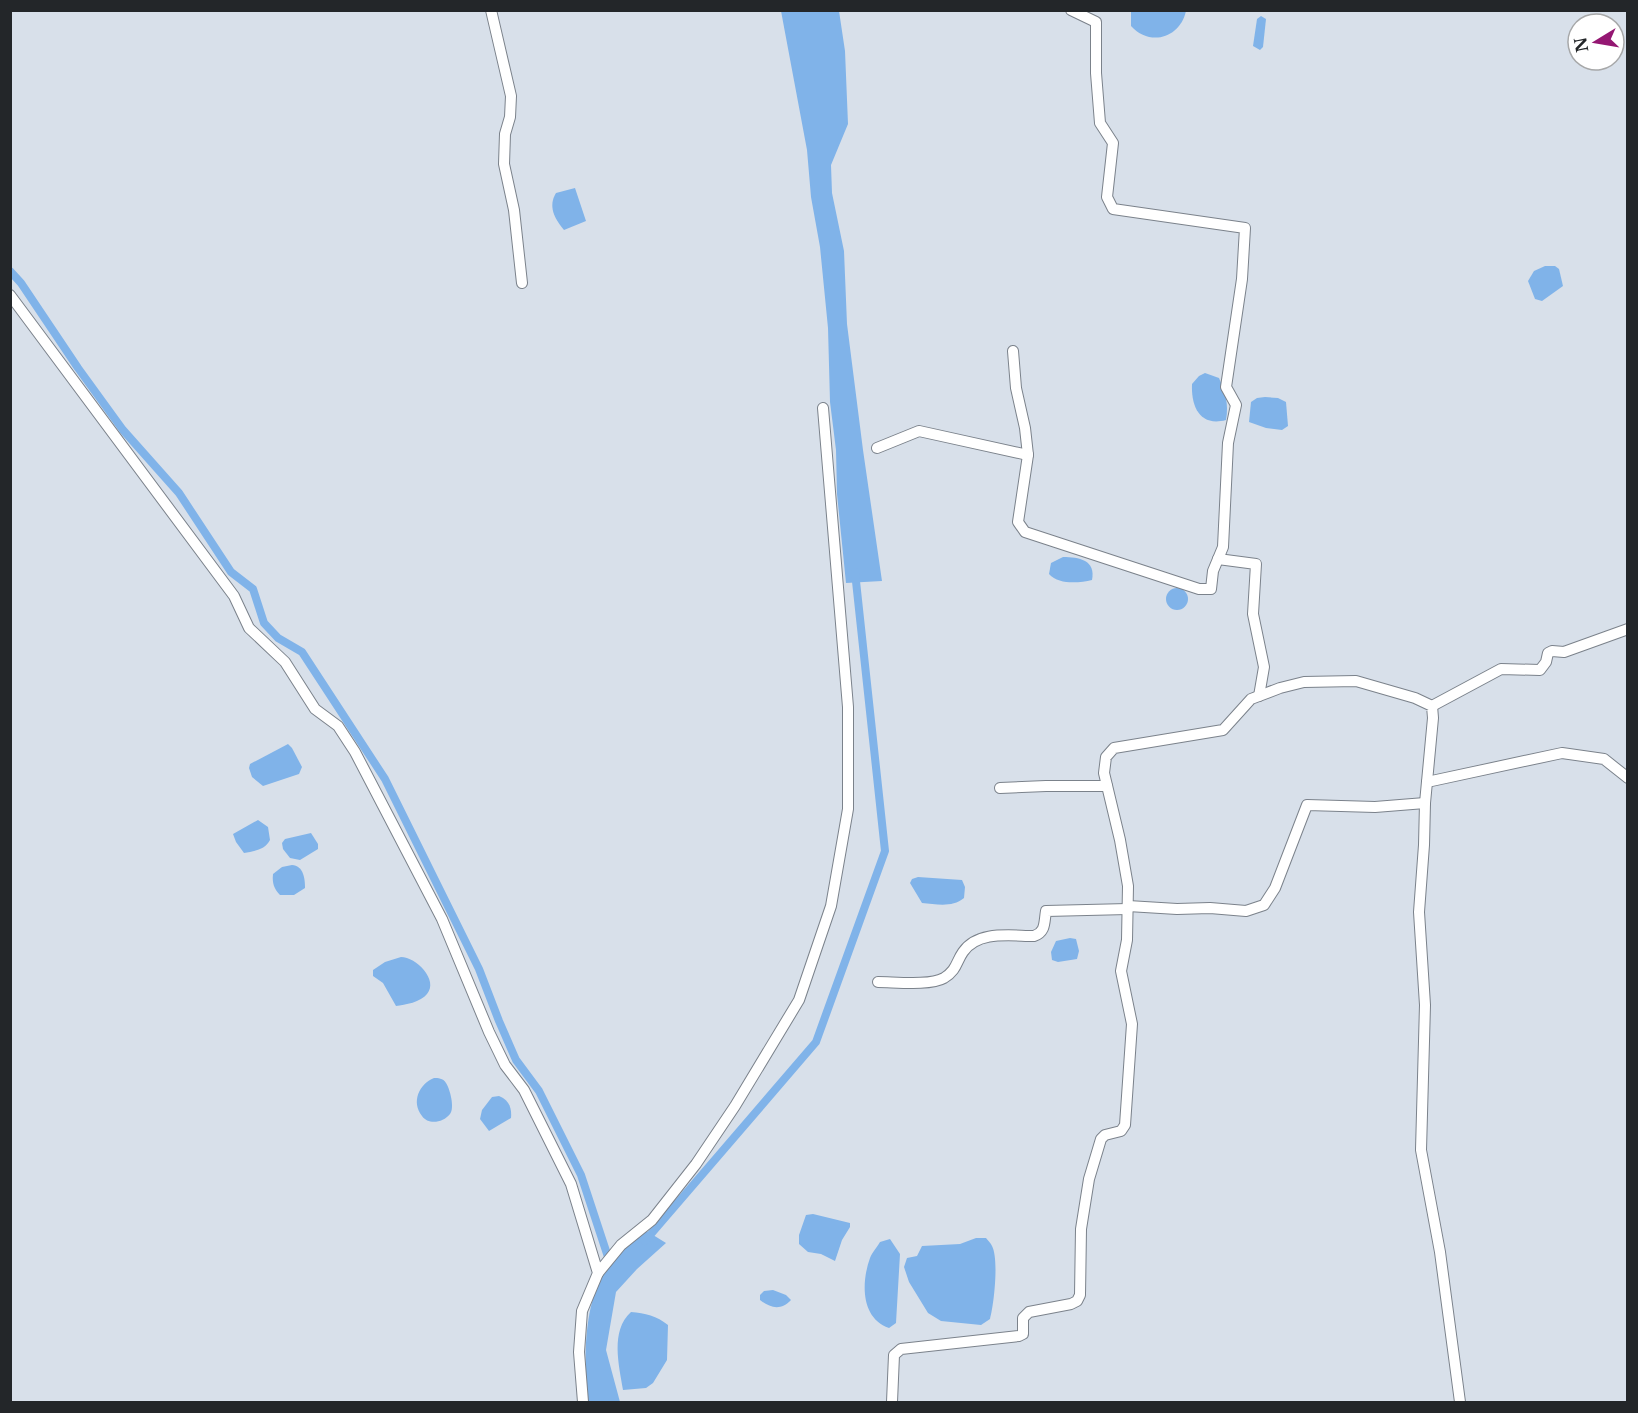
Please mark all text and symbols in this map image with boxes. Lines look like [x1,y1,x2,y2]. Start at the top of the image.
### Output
north arrow [1566,12,1626,72]
text: N [1570,36,1593,54]

